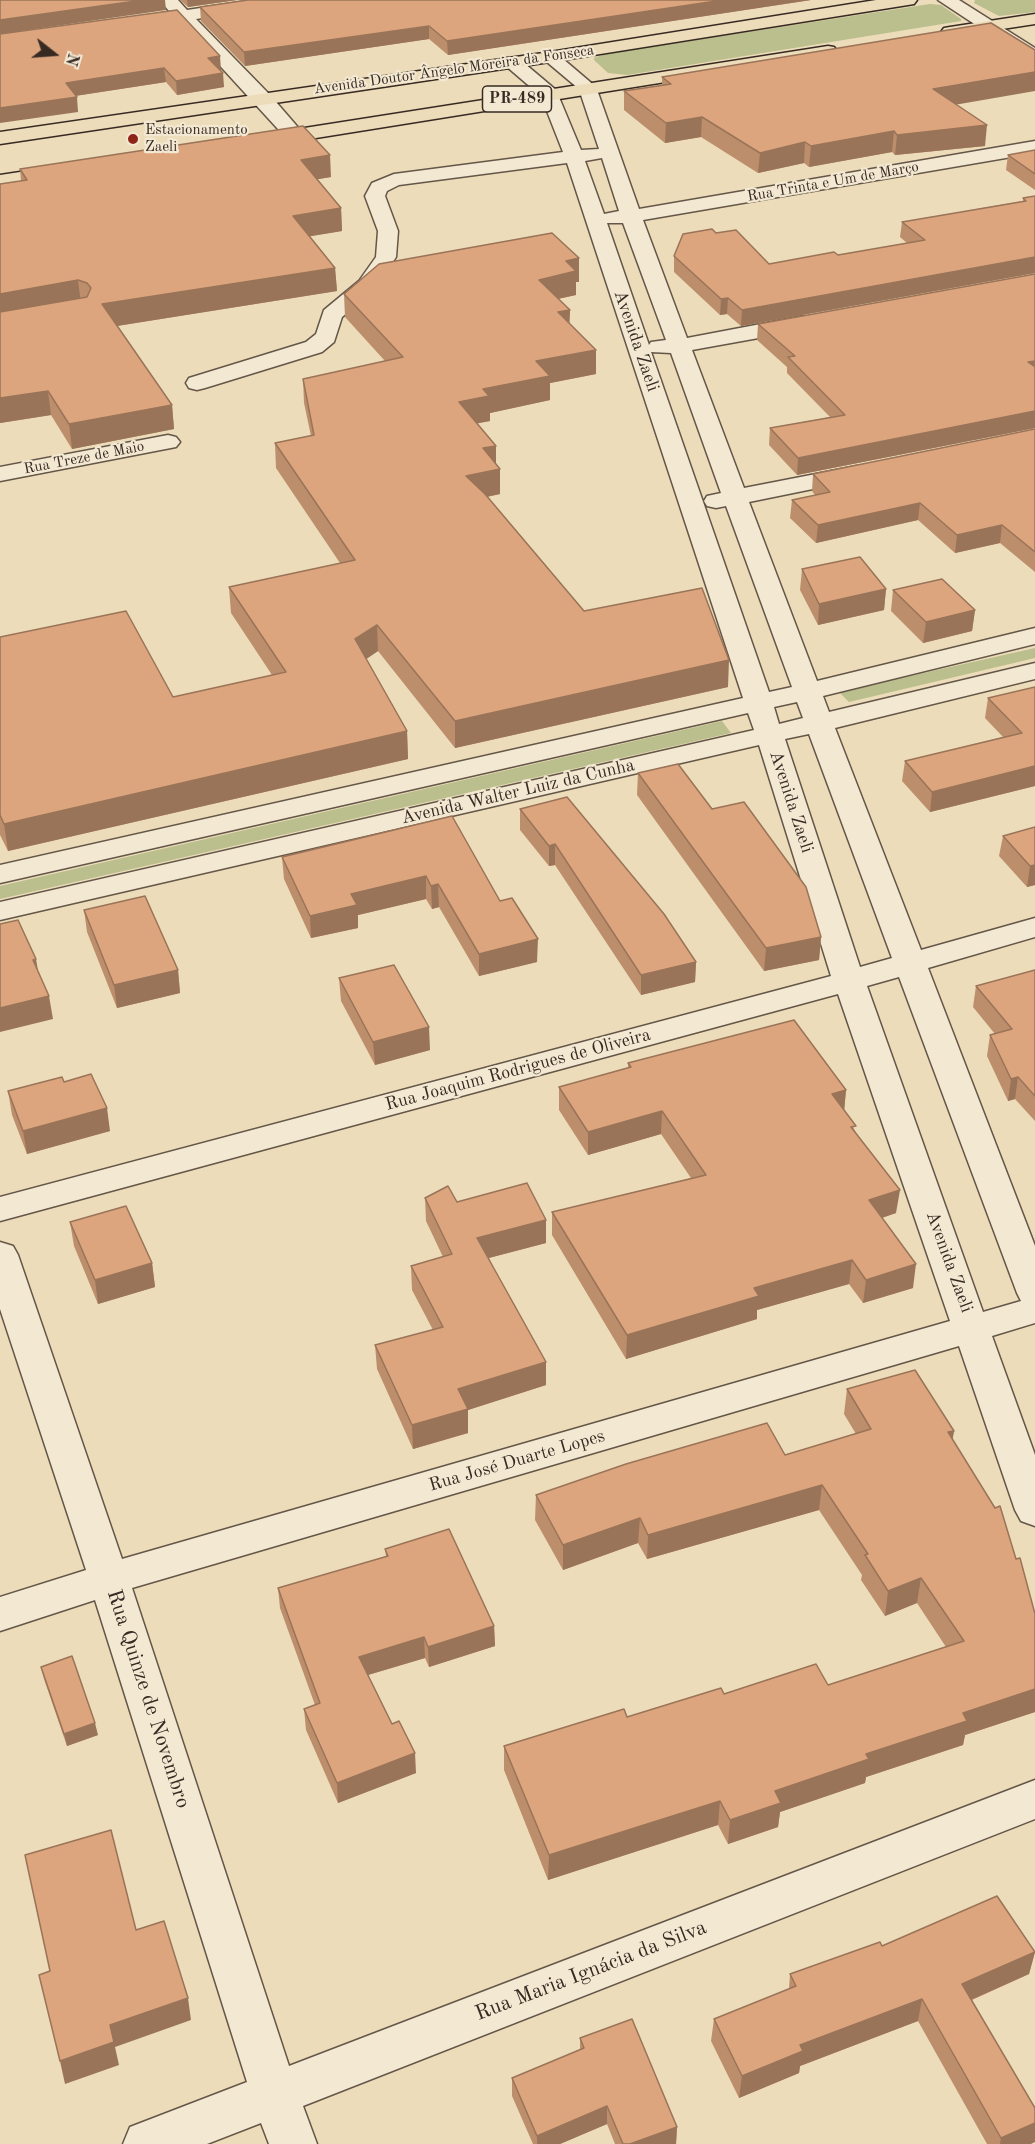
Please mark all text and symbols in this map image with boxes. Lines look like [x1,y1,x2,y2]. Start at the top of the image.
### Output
north arrow [24,24,84,84]
street label: Avenida Doutor Ângelo Moreira da Fonseca [313,41,595,99]
text: N [62,51,81,67]
road number: PR-489 [482,86,552,112]
place label: Estacionamento Zaeli [145,121,248,156]
marker: Estacionamento Zaeli [126,132,140,146]
street label: Rua Trinta e Um de Março [746,158,920,206]
street label: Avenida Zaeli [609,287,663,395]
street label: Rua Treze de Maio [22,438,146,478]
street label: Avenida Zaeli [764,748,818,856]
street label: Avenida Walter Luiz da Cunha [399,755,637,829]
street label: Rua Joaquim Rodrigues de Oliveira [383,1024,653,1116]
street label: Avenida Zaeli [921,1208,977,1316]
street label: Rua José Duarte Lopes [426,1426,608,1496]
street label: Rua Quinze de Novembro [101,1586,195,1812]
street label: Rua Maria Ignácia da Silva [472,1915,710,2027]

